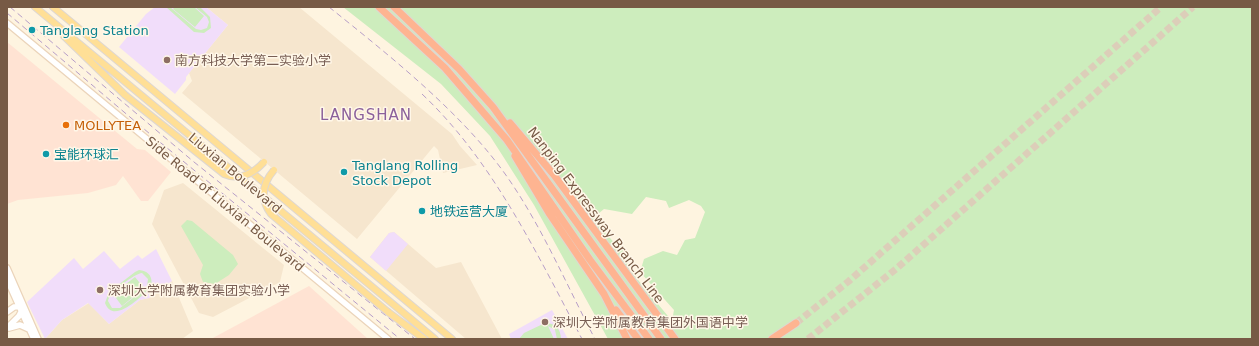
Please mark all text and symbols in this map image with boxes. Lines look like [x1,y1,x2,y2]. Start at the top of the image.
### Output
place label: Tanglang Station [39,23,149,38]
marker: Tanglang Station [27,25,37,35]
place label: 南方科技大学第二实验小学 [175,53,331,68]
marker: 南方科技大学第二实验小学 [162,55,172,65]
district label: LANGSHAN [320,106,412,124]
place label: MOLLYTEA [74,118,141,133]
marker: MOLLYTEA [61,120,71,130]
street label: Nanping Expressway Branch Line [525,124,667,306]
street label: Liuxian Boulevard [186,130,284,216]
street label: Side Road of Liuxian Boulevard [143,133,307,275]
place label: 宝能环球汇 [54,147,119,162]
marker: 宝能环球汇 [41,149,51,159]
place label: Tanglang Rolling Stock Depot [351,158,458,188]
marker: Tanglang Rolling Stock Depot [339,167,349,177]
place label: 地铁运营大厦 [430,204,508,219]
marker: 地铁运营大厦 [417,206,427,216]
place label: 深圳大学附属教育集团实验小学 [108,283,290,298]
marker: 深圳大学附属教育集团实验小学 [95,285,105,295]
place label: 深圳大学附属教育集团外国语中学 [553,315,748,330]
marker: 深圳大学附属教育集团外国语中学 [540,317,550,327]

